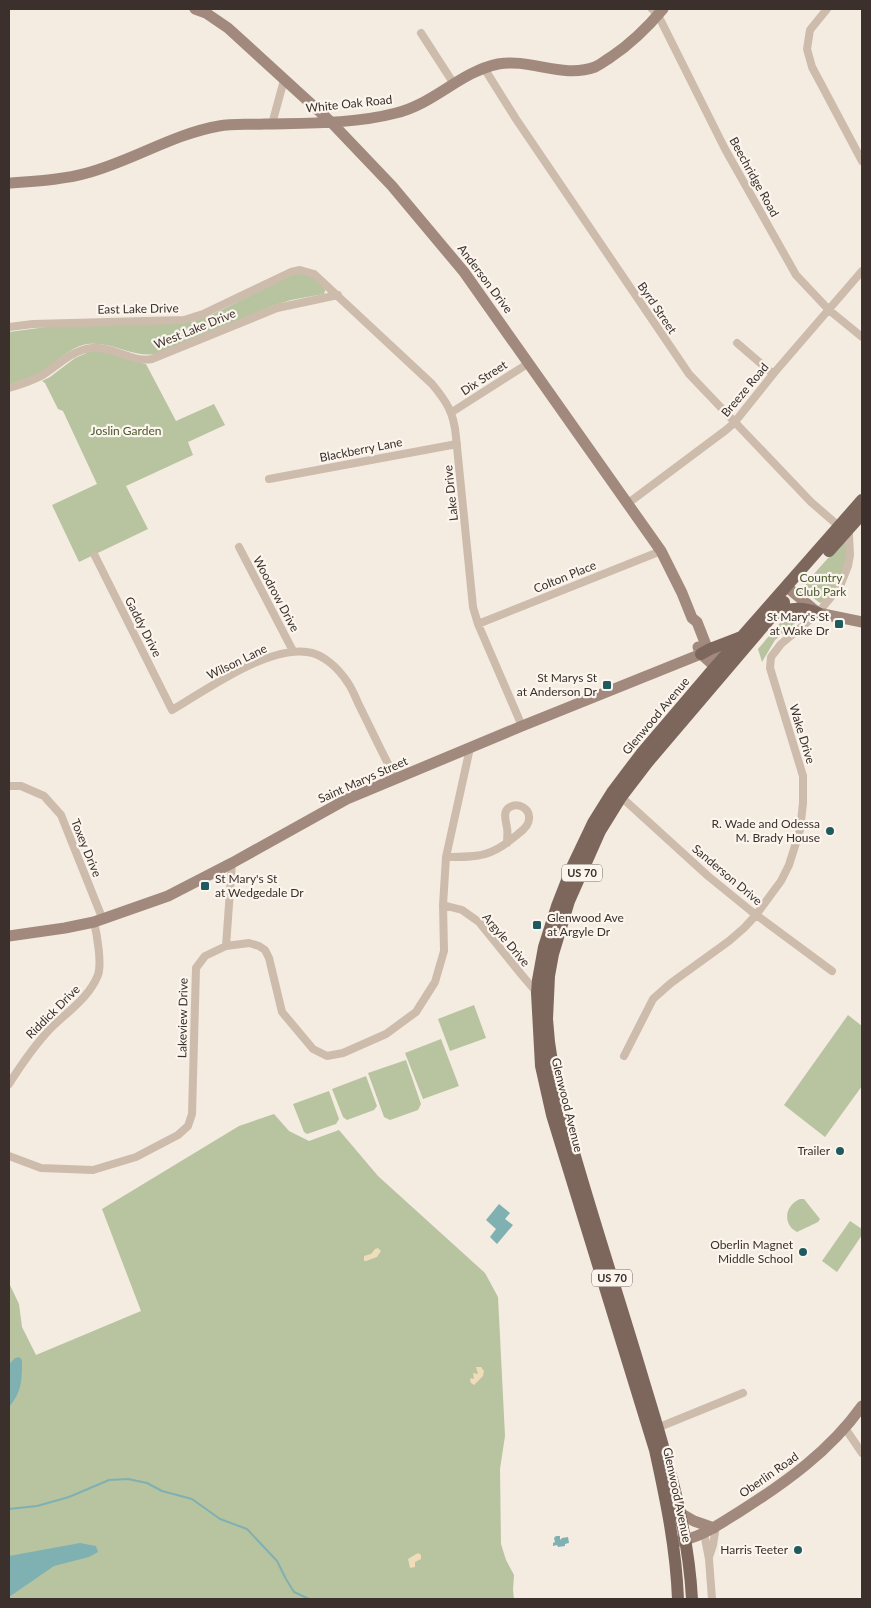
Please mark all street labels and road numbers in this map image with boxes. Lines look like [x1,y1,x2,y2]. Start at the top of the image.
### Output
street label: White Oak Road [305,92,393,115]
street label: Beechridge Road [726,134,783,219]
street label: Anderson Drive [455,241,516,316]
street label: Byrd Street [635,279,681,337]
street label: East Lake Drive [97,300,179,317]
street label: West Lake Drive [152,305,238,352]
street label: Dix Street [458,357,510,398]
street label: Breeze Road [718,360,771,420]
street label: Blackberry Lane [318,434,404,465]
street label: Lake Drive [440,464,461,522]
street label: Woodrow Drive [250,553,303,634]
street label: Colton Place [531,557,598,596]
street label: Gaddy Drive [122,594,165,659]
street label: Wilson Lane [204,641,269,683]
street label: Glenwood Avenue [619,674,692,758]
street label: Wake Drive [786,702,819,765]
street label: Saint Marys Street [316,753,411,806]
street label: Toxey Drive [68,816,105,879]
street label: Sanderson Drive [689,841,765,908]
road number: US 70 [562,864,602,881]
street label: Argyle Drive [480,910,533,970]
street label: Lakeview Drive [174,978,191,1058]
street label: Riddick Drive [23,982,83,1042]
street label: Glenwood Avenue [549,1056,586,1154]
road number: US 70 [592,1270,632,1286]
street label: Glenwood Avenue [660,1446,695,1544]
street label: Oberlin Road [736,1449,801,1501]

